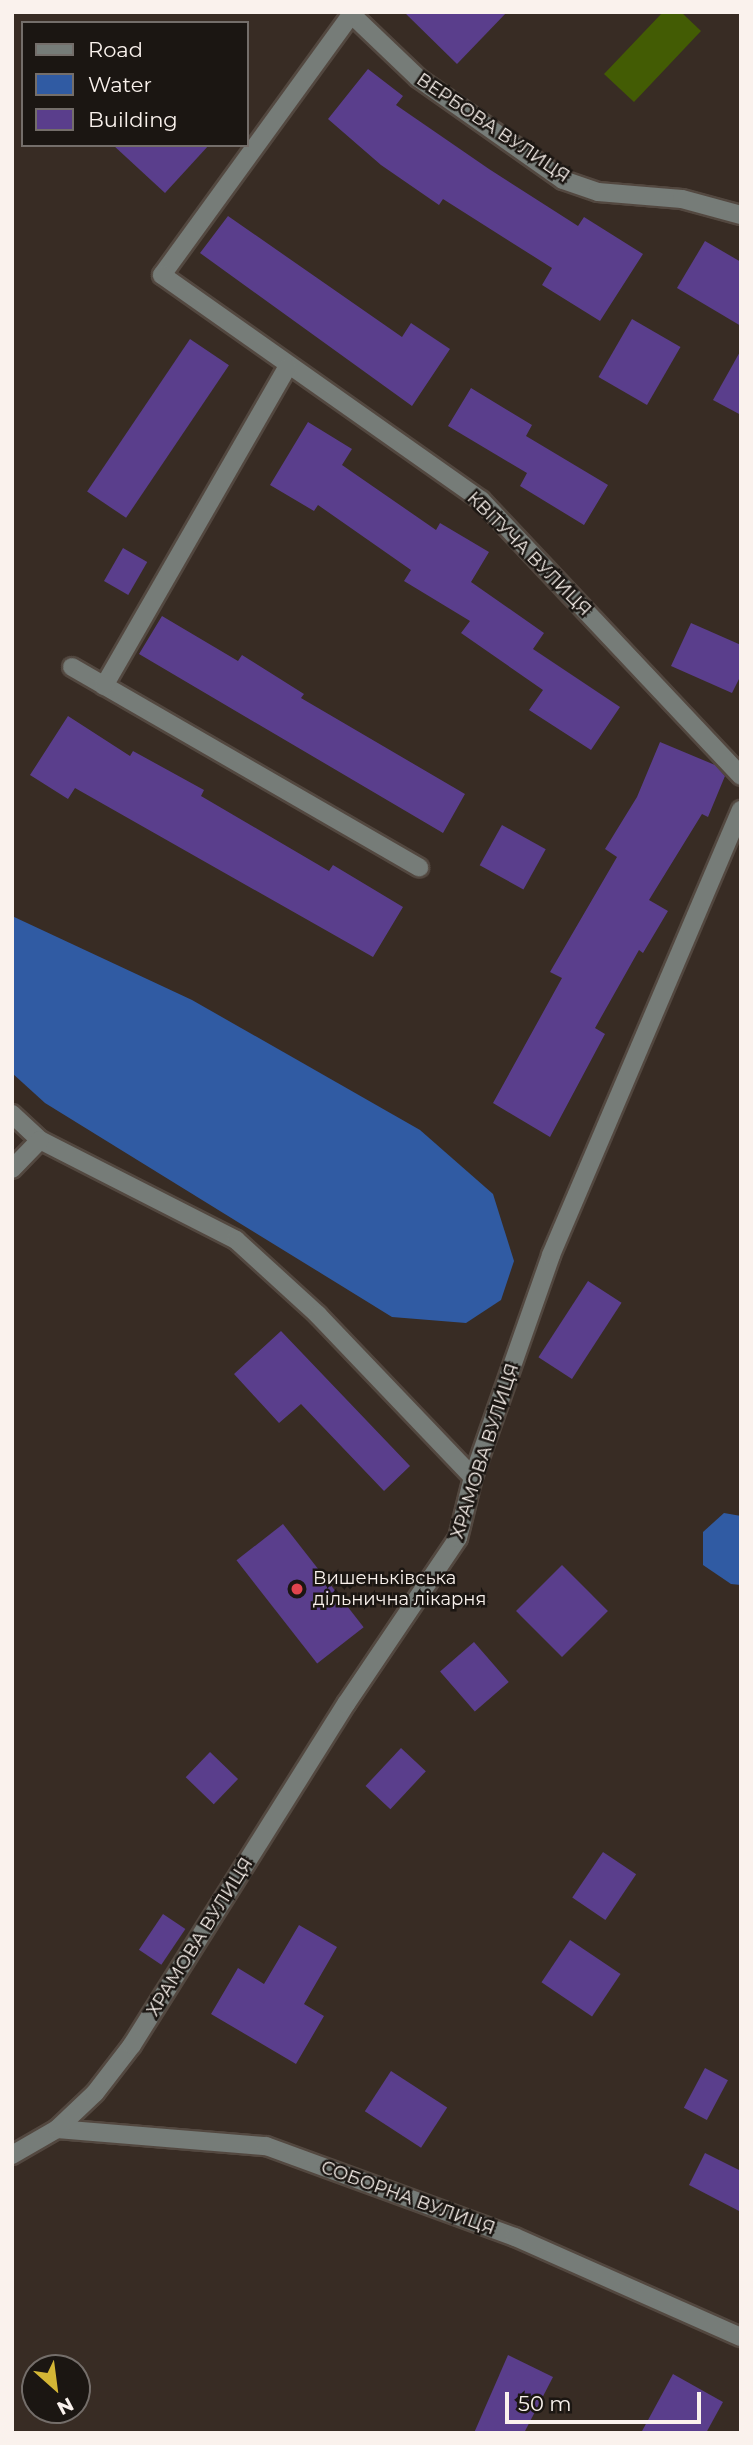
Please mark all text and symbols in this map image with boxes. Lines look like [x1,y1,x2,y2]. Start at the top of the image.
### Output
legend [21,21,248,147]
text: Road [88,37,143,62]
street label: ВЕРБОВА ВУЛИЦЯ [412,69,574,187]
text: Water [88,72,152,97]
text: Building [88,107,178,132]
street label: КВІТУЧА ВУЛИЦЯ [462,487,596,621]
street label: ХРАМОВА ВУЛИЦЯ [446,1361,524,1541]
place label: Вишеньківська дільнична лікарня [313,1568,486,1610]
marker: Вишеньківська дільнична лікарня [287,1579,307,1599]
street label: ХРАМОВА ВУЛИЦЯ [142,1854,258,2020]
street label: СОБОРНА ВУЛИЦЯ [318,2156,498,2240]
north arrow [21,2354,91,2424]
scale bar [508,2378,704,2422]
text: 50 m [518,2391,572,2416]
text: N [53,2392,77,2420]

